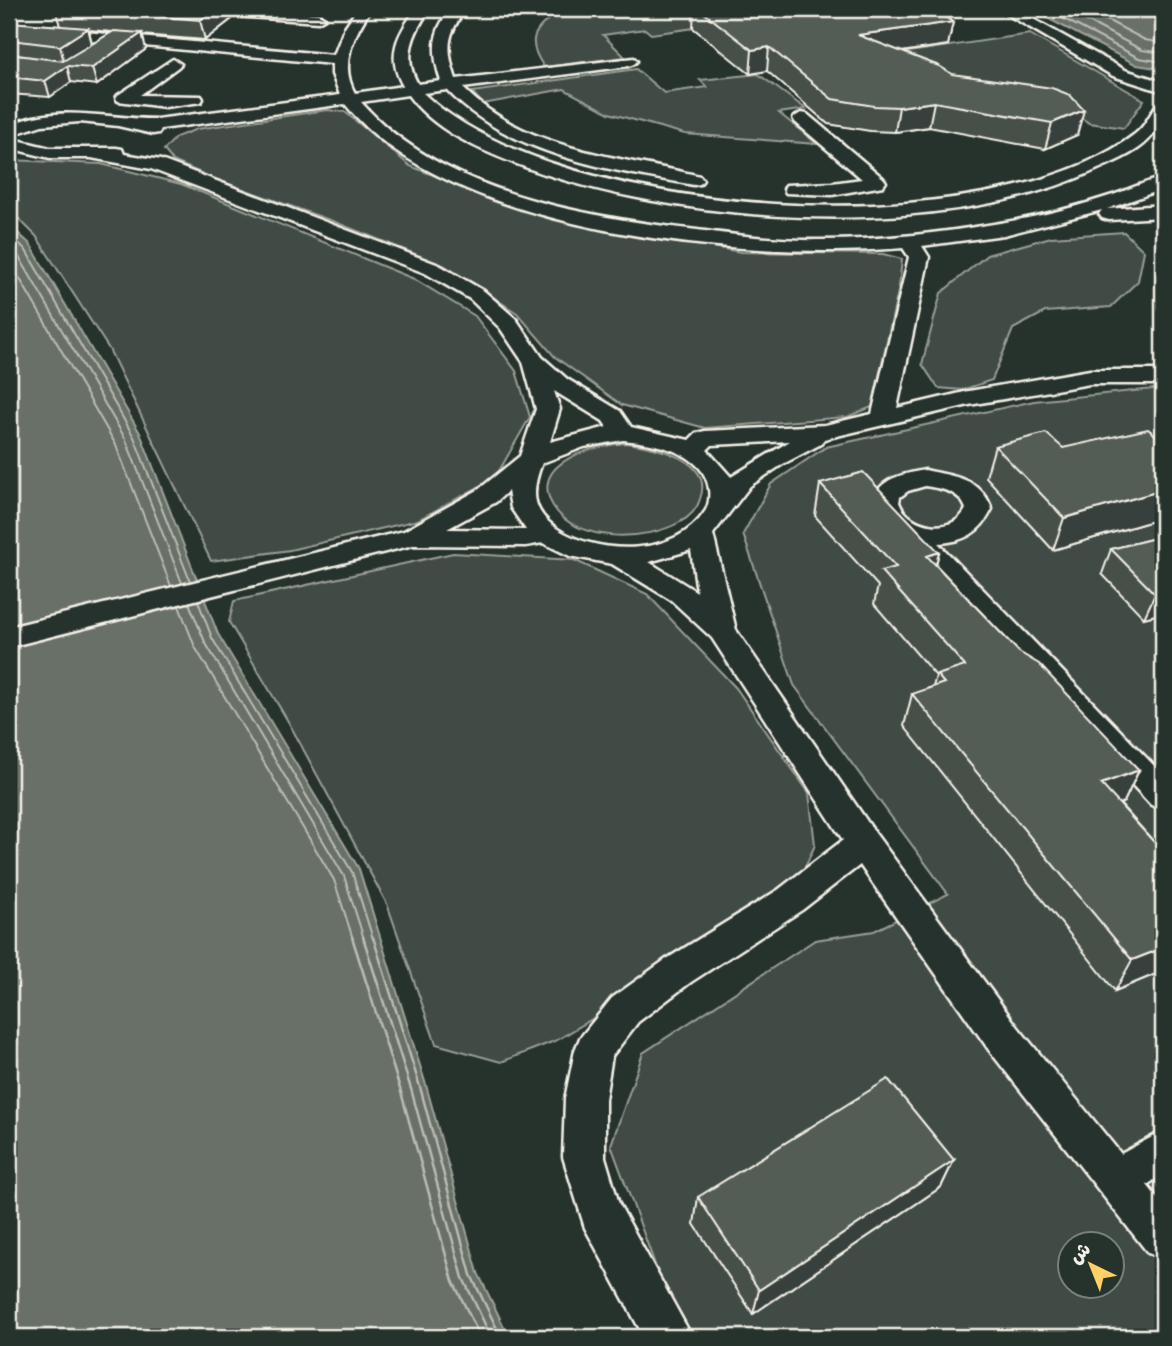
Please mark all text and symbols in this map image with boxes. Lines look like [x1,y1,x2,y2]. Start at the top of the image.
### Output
north arrow [1056,1230,1126,1300]
text: ش [1063,1236,1099,1272]

